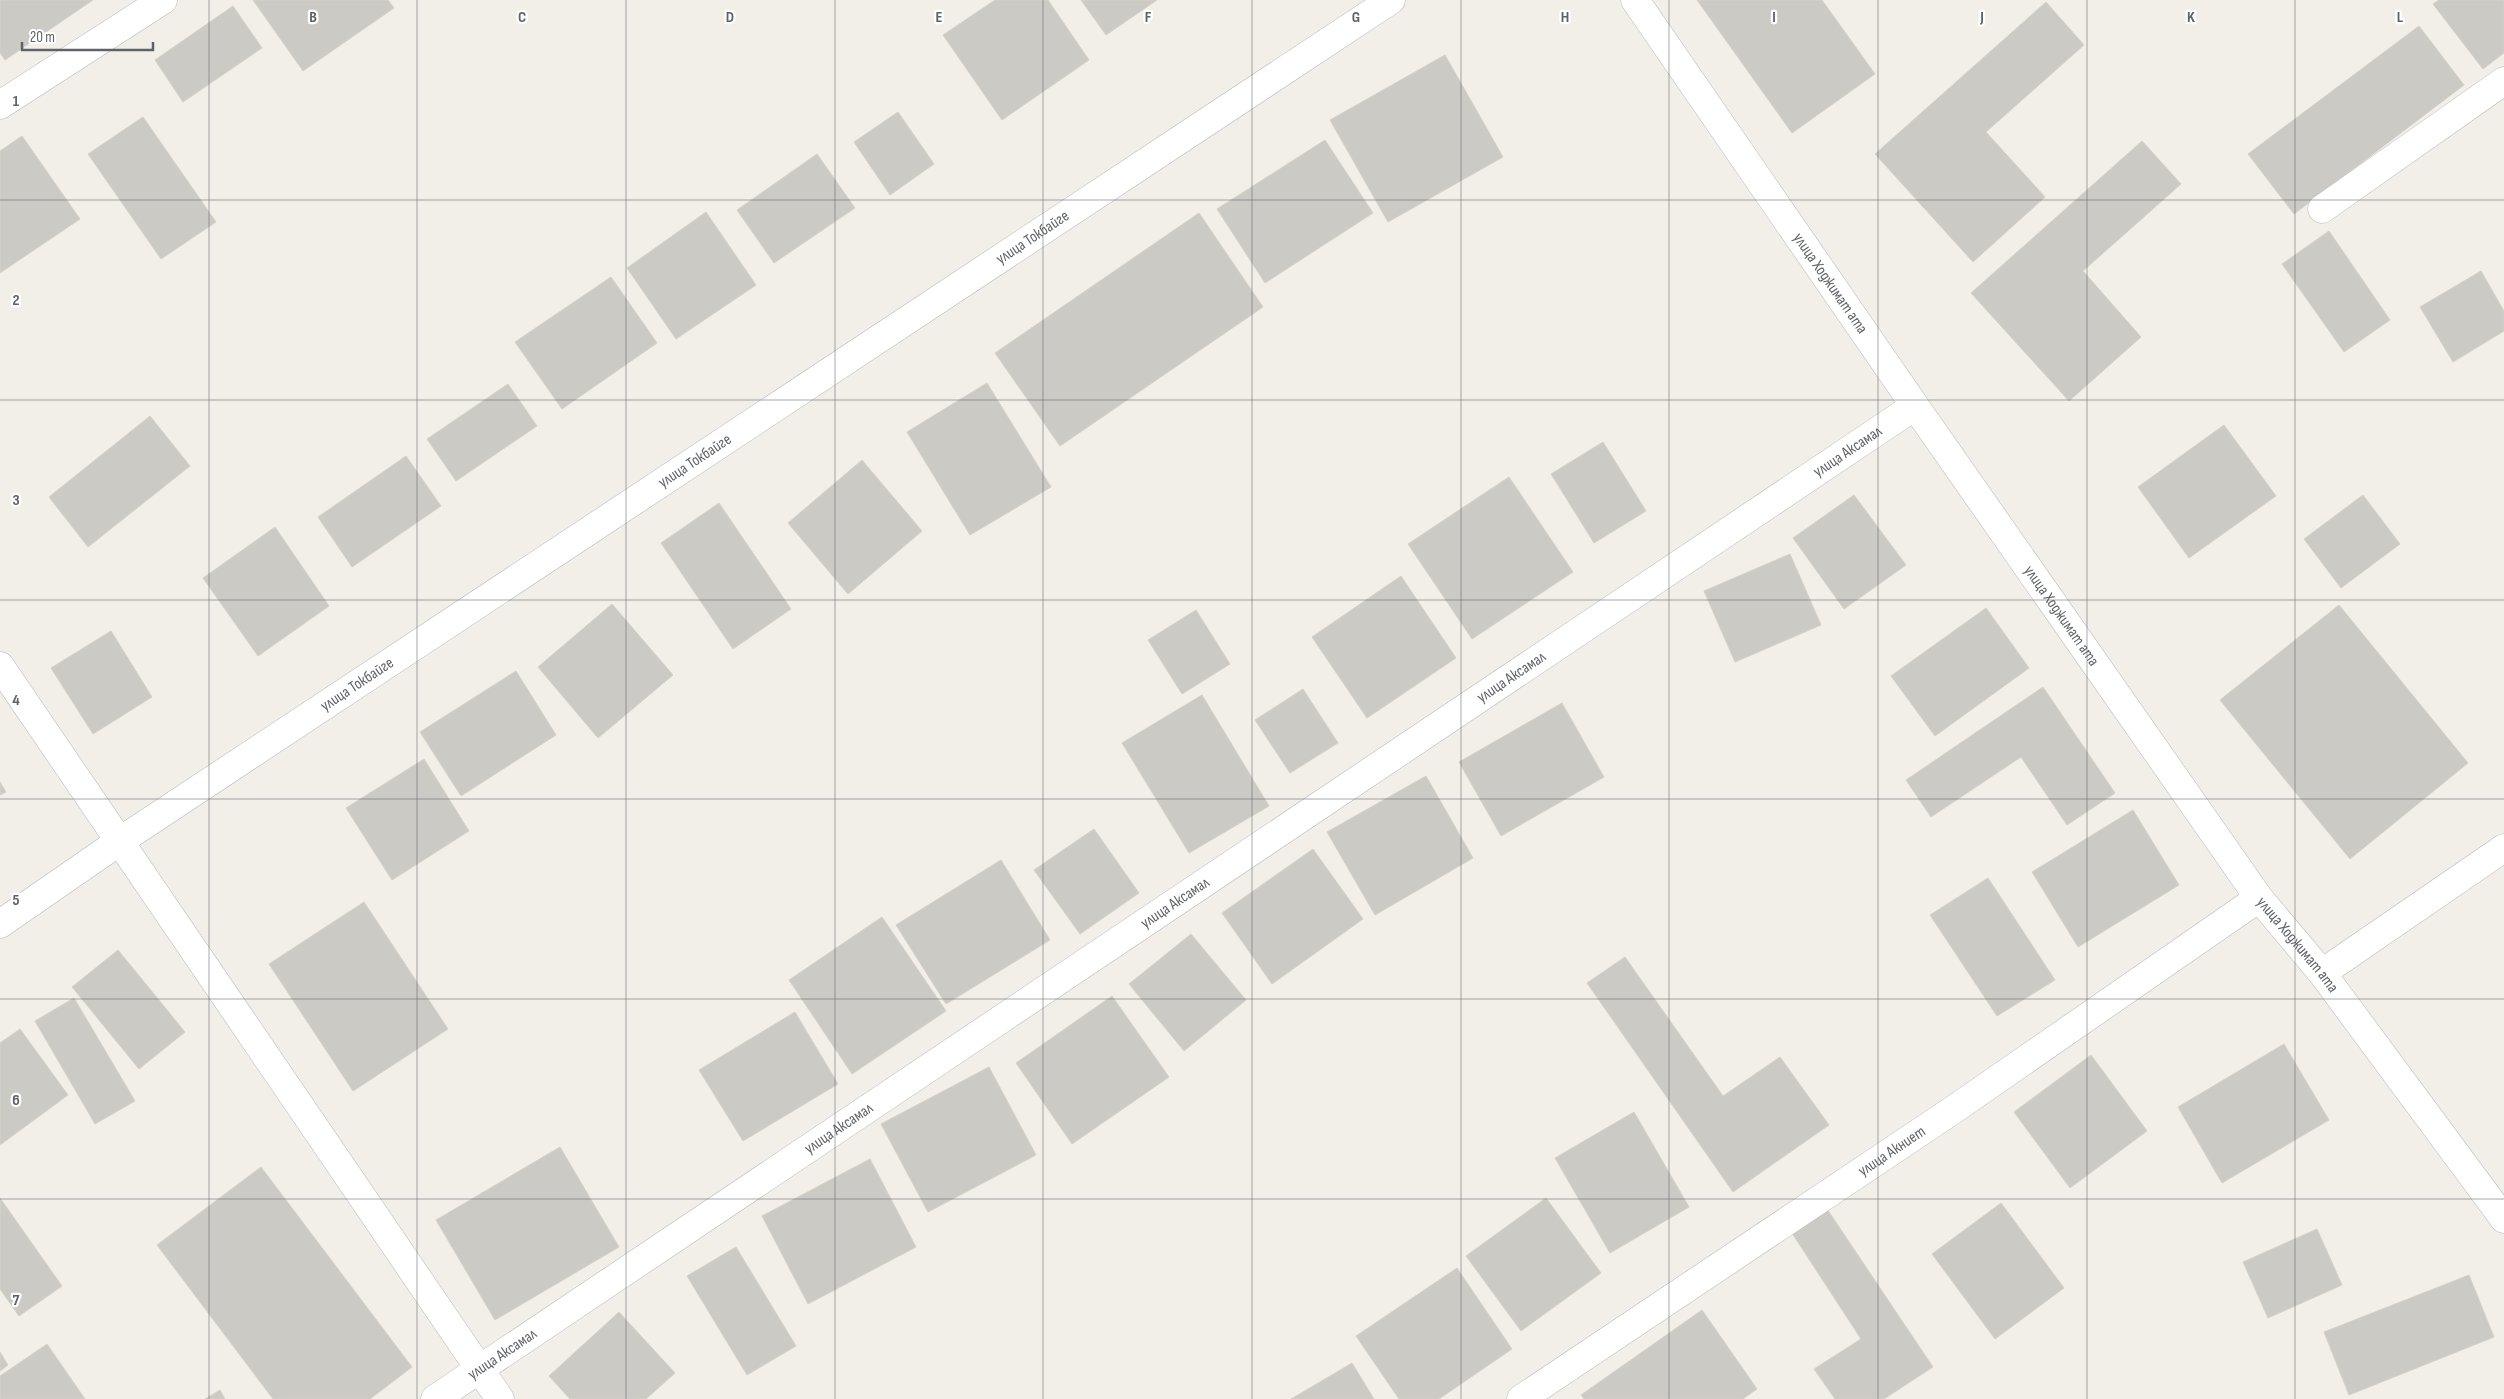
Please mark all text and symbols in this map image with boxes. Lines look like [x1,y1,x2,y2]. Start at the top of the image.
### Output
text: B [309,8,317,27]
text: C [518,8,526,27]
text: D [726,8,734,27]
text: E [936,8,943,27]
text: F [1145,8,1152,27]
text: G [1352,8,1360,27]
text: H [1561,8,1569,27]
text: I [1772,8,1776,27]
text: J [1979,8,1984,27]
text: K [2187,8,2195,27]
text: L [2397,8,2404,27]
scale bar [22,20,154,52]
text: 20 m [30,28,55,47]
text: 1 [13,92,20,111]
street label: улица Токбайге [992,206,1073,268]
street label: улица Ходжимат ата [1789,229,1872,337]
text: 2 [12,291,20,310]
street label: улица Аксамал [1810,421,1886,481]
street label: улица Токбайге [654,430,735,492]
text: 3 [12,491,20,510]
street label: улица Ходжимат ата [2020,562,2103,670]
street label: улица Аксамал [1473,647,1549,707]
street label: улица Токбайге [317,653,397,715]
text: 4 [12,691,20,710]
street label: улица Аксамал [1137,873,1213,932]
text: 5 [12,891,20,910]
street label: улица Ходжимат ата [2253,893,2343,996]
text: 6 [12,1091,20,1110]
street label: улица Аксамал [801,1098,877,1158]
street label: улица Акниет [1854,1122,1929,1180]
text: 7 [13,1291,20,1310]
street label: улица Аксамал [464,1324,541,1384]

